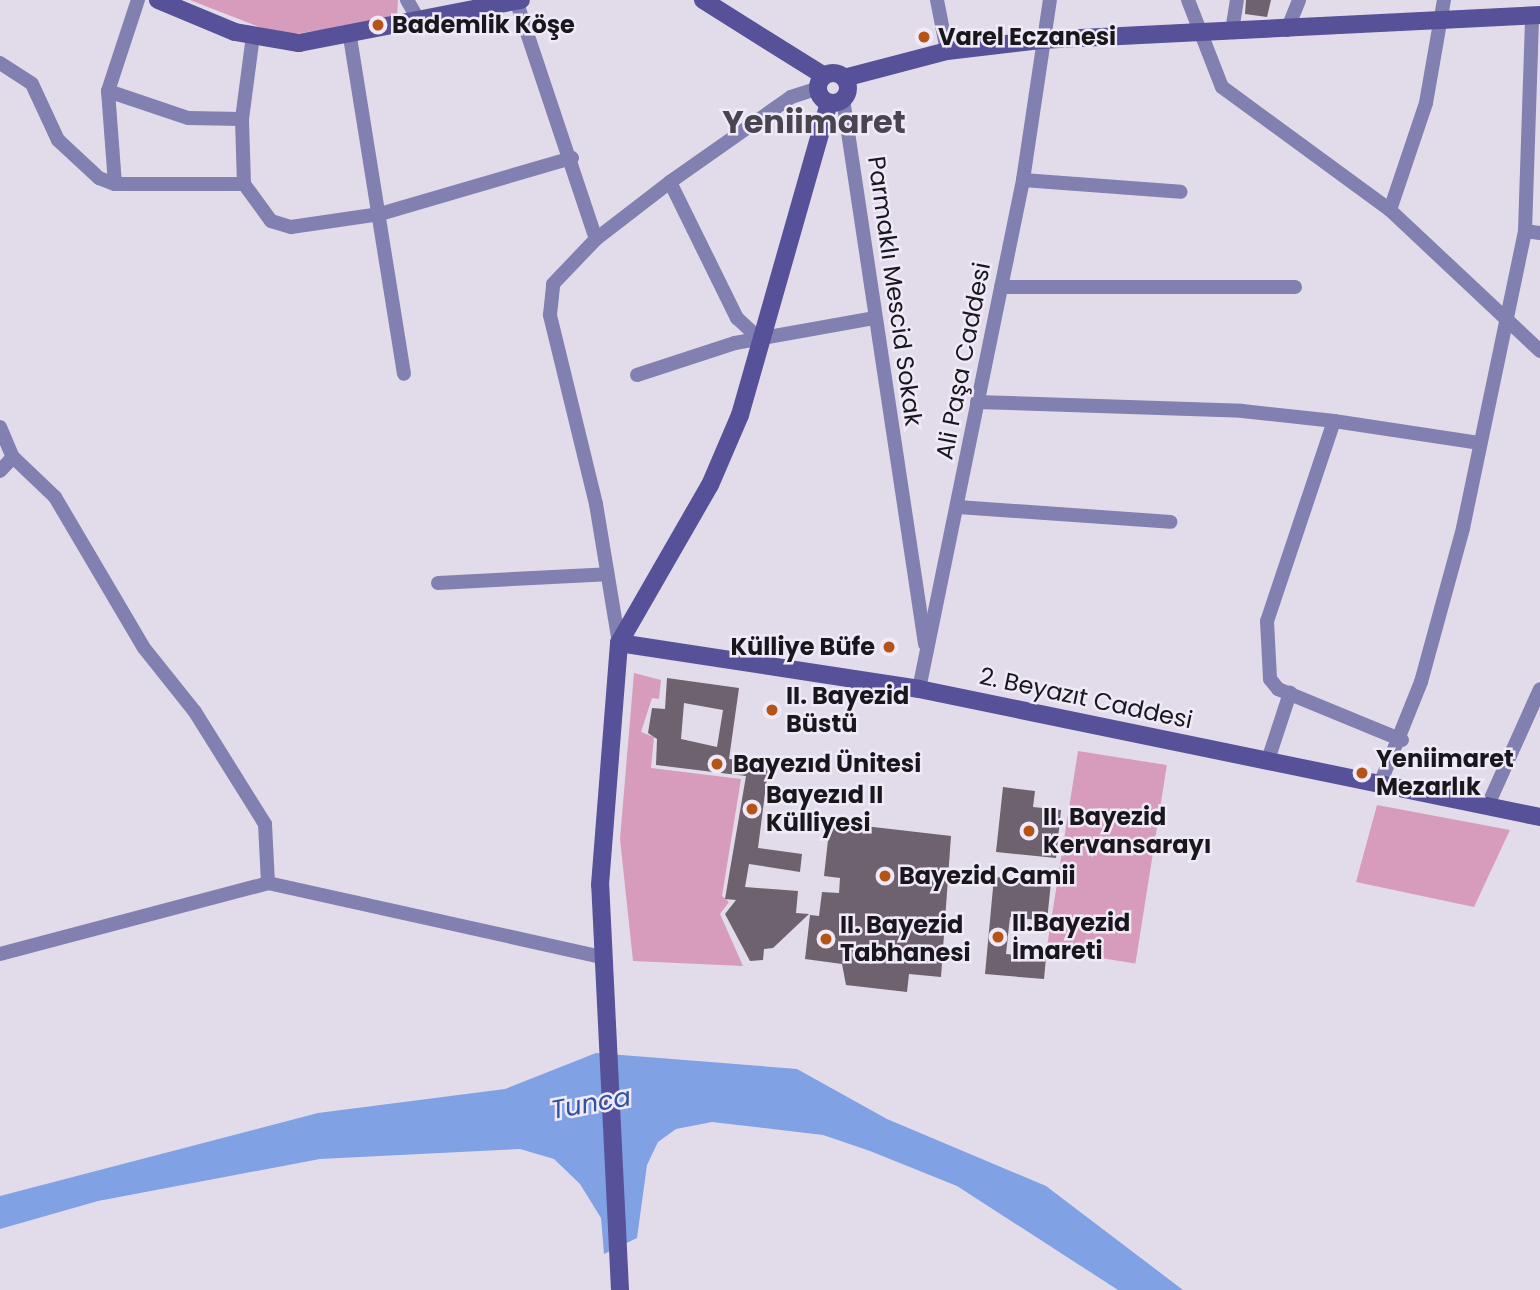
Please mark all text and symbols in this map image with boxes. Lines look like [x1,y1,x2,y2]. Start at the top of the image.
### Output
place label: Bademlik Köşe [392,11,575,39]
marker: Bademlik Köşe [370,17,386,33]
place label: Varel Eczanesi [938,23,1116,51]
marker: Varel Eczanesi [916,29,932,45]
district label: Yeniimaret [722,103,906,141]
street label: Parmaklı Mescid Sokak [862,154,928,428]
street label: Ali Paşa Caddesi [930,260,996,462]
place label: Külliye Büfe [730,633,875,661]
marker: Külliye Büfe [881,639,897,655]
street label: 2. Beyazıt Caddesi [977,661,1195,735]
place label: II. Bayezid Büstü [786,682,909,738]
marker: II. Bayezid Büstü [764,702,780,718]
place label: Yeniimaret Mezarlık [1376,745,1514,801]
place label: Bayezıd Ünitesi [733,750,921,778]
marker: Bayezıd Ünitesi [707,754,727,774]
marker: Yeniimaret Mezarlık [1354,765,1370,781]
place label: Bayezıd II Külliyesi [766,781,883,837]
marker: Bayezıd II Külliyesi [744,801,760,817]
place label: II. Bayezid Kervansarayı [1043,803,1211,859]
marker: II. Bayezid Kervansarayı [1021,823,1037,839]
place label: Bayezid Camii [899,862,1076,890]
marker: Bayezid Camii [877,868,893,884]
place label: II.Bayezid İmareti [1012,909,1130,965]
place label: II. Bayezid Tabhanesi [840,911,971,967]
marker: II.Bayezid İmareti [990,929,1006,945]
marker: II. Bayezid Tabhanesi [818,931,834,947]
water label: Tunca [549,1082,633,1126]

